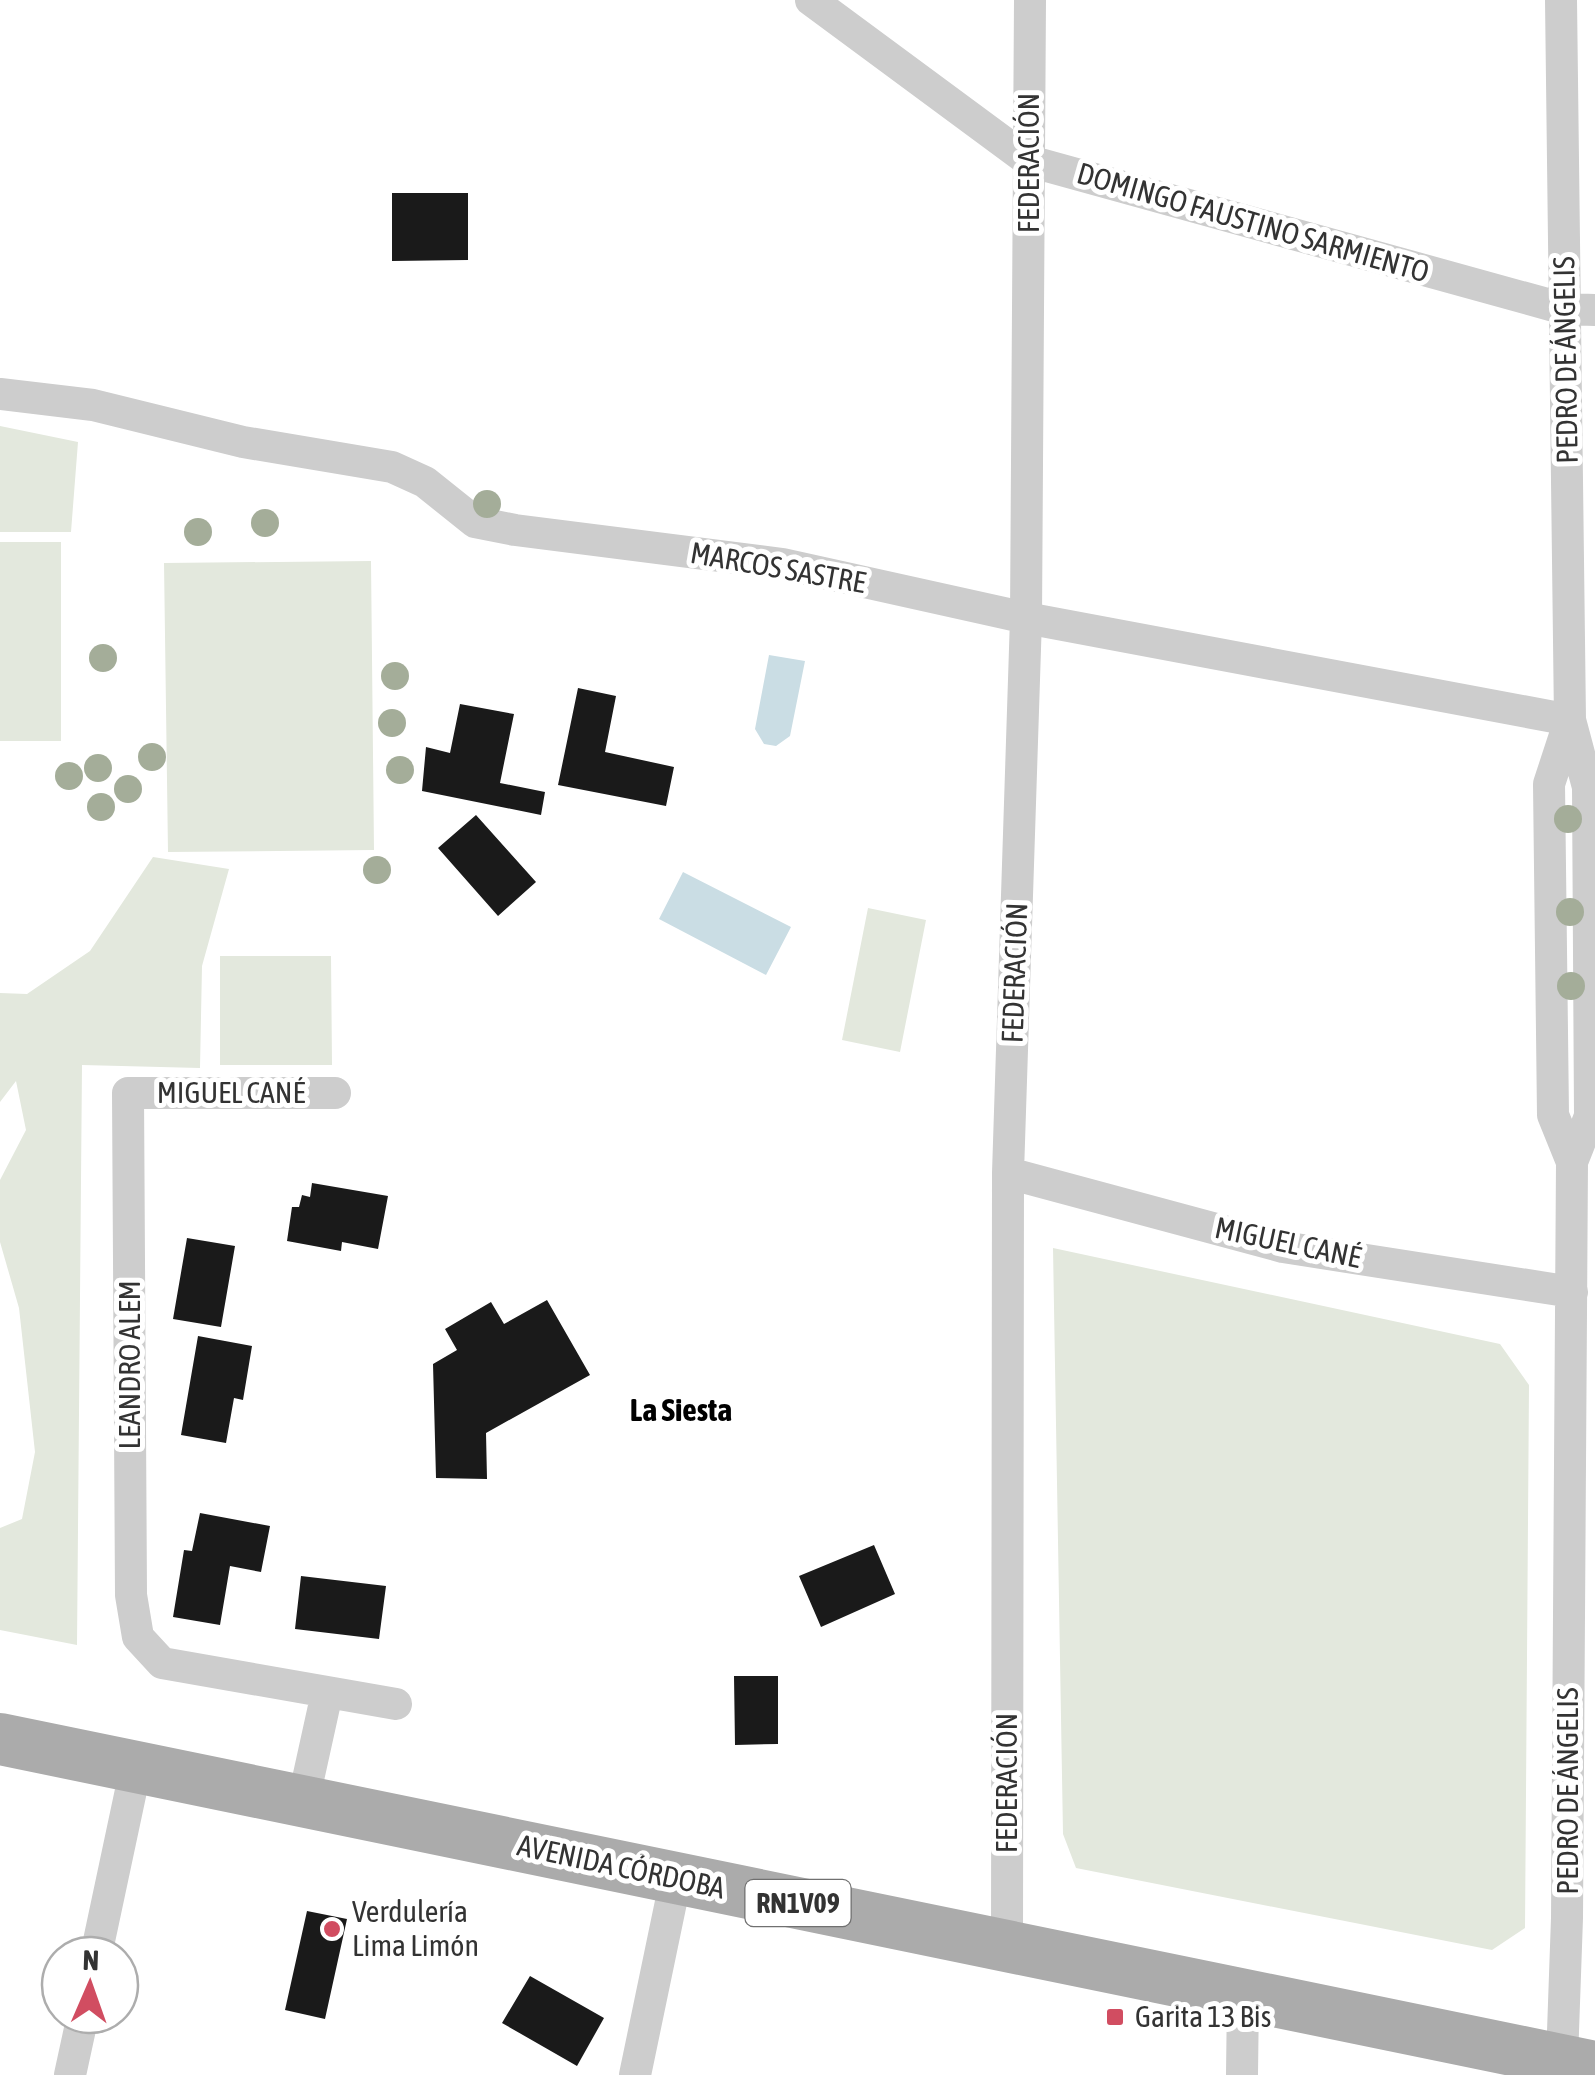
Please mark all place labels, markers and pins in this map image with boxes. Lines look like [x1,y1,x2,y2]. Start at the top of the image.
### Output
place label: Verdulería Lima Limón [352,1894,479,1962]
marker: Verdulería Lima Limón [321,1918,343,1940]
place label: Garita 13 Bis [1135,1999,1271,2033]
marker: Garita 13 Bis [1104,2006,1126,2028]

